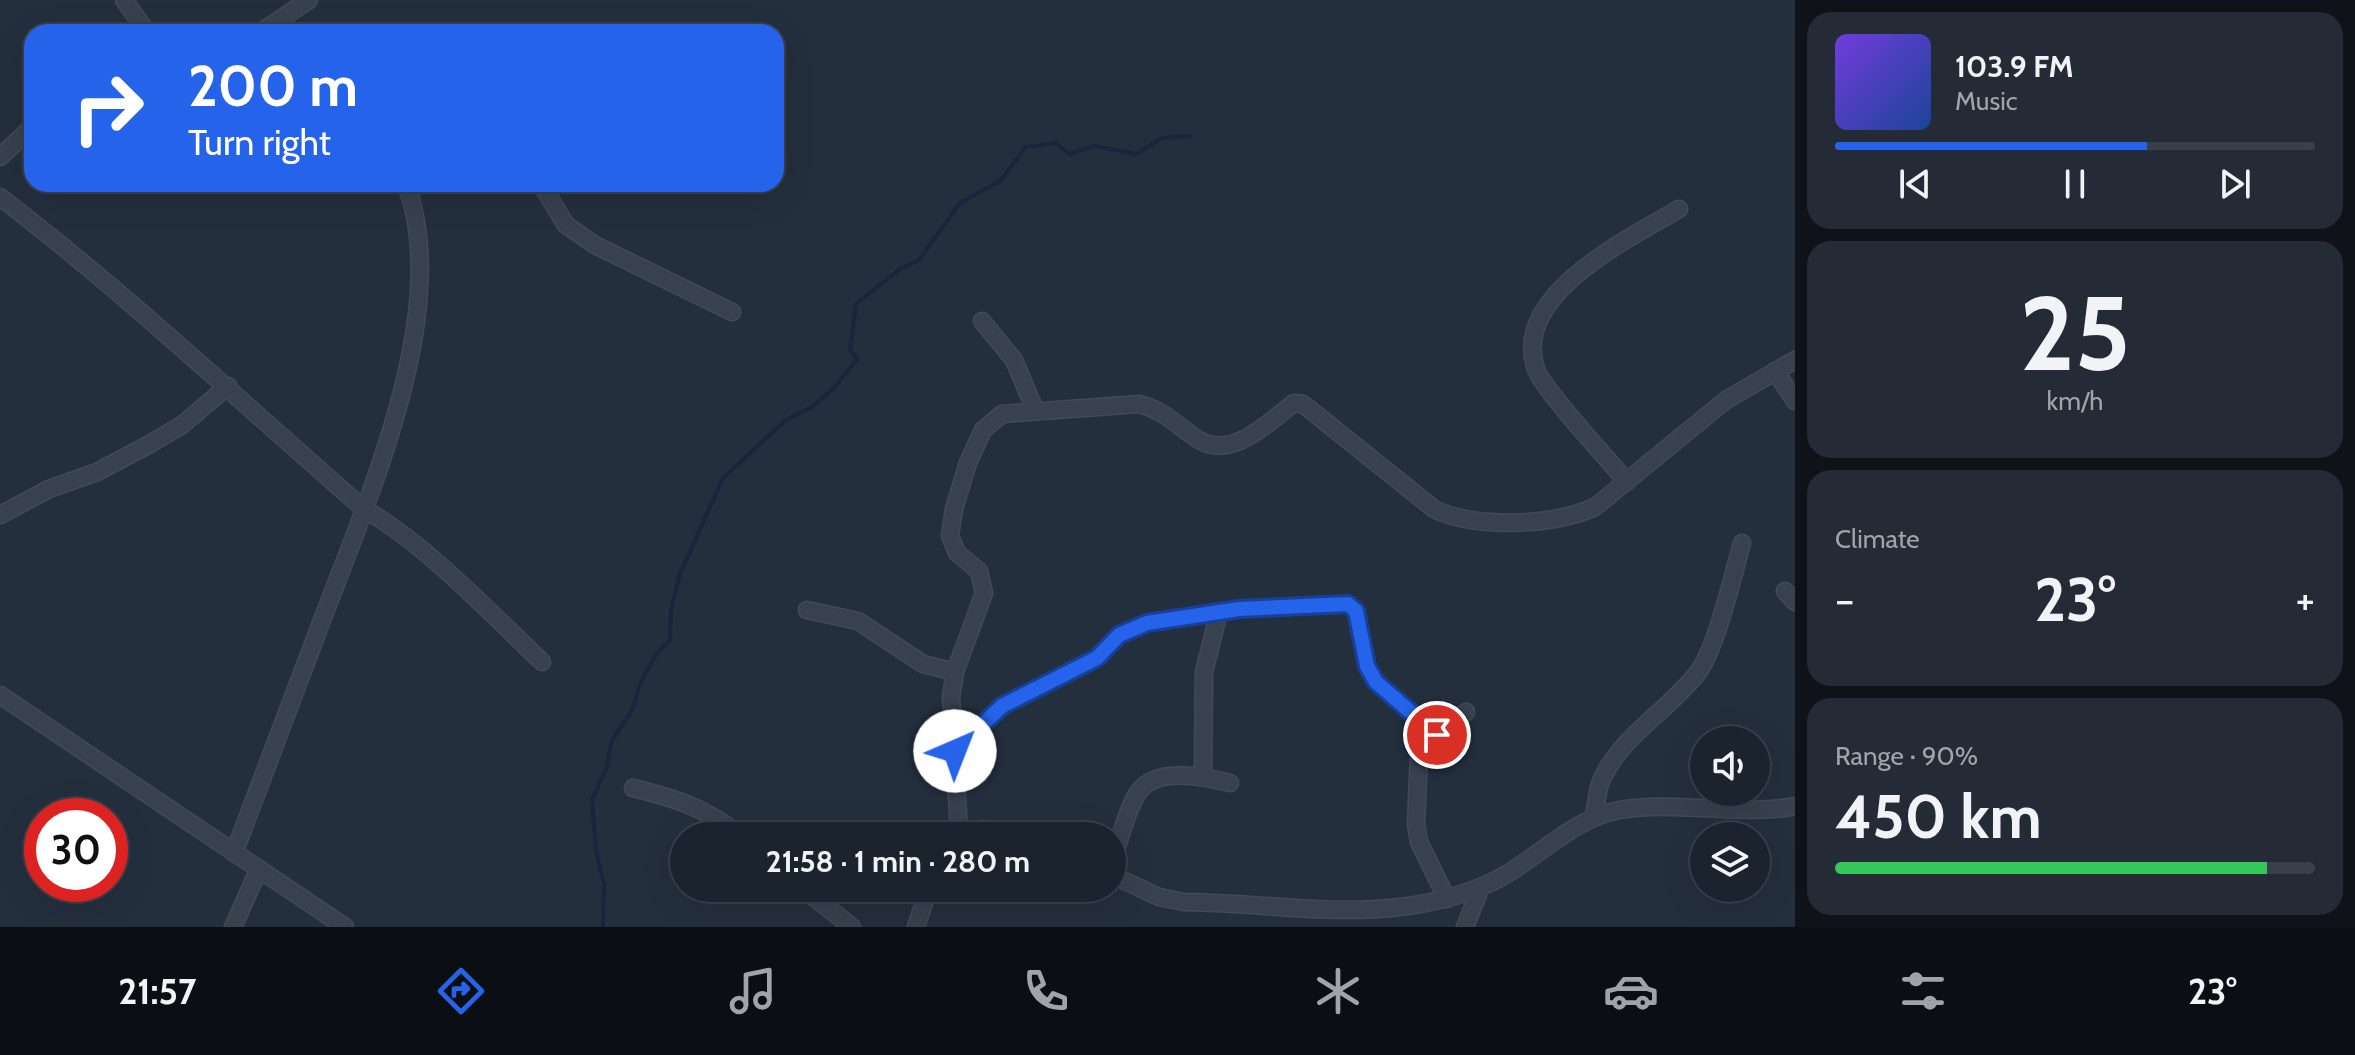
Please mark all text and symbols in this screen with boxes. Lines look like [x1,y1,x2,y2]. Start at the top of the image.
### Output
text: 103.9 FM [1955,48,2074,85]
text: 200 m [188,52,358,120]
icon: right [56,56,160,160]
text: Music [1955,85,2018,117]
text: Turn right [188,120,331,164]
icon: previous [1893,162,1937,206]
icon: pause [2053,162,2097,206]
icon: next [2213,162,2257,206]
text: 25 [2020,270,2130,396]
text: km/h [2047,385,2103,417]
text: Climate [1835,523,1920,555]
text: 23° [2034,563,2116,636]
text: − [1835,573,1854,626]
text: + [2296,573,2315,626]
pin [1403,701,1471,769]
position arrow [913,709,997,793]
icon: arrive [1415,713,1459,757]
map controls [1690,726,1770,902]
button: sound [1690,726,1770,806]
text: Range · 90% [1835,740,1978,772]
text: 450 km [1835,780,2042,853]
speed limit sign: 30 [24,798,128,902]
button: layers [1690,822,1770,902]
text: 21:58 · 1 min · 280 m [766,843,1030,880]
icon: directions [433,963,489,1019]
icon: music [725,963,781,1019]
icon: phone [1018,963,1074,1019]
icon: climate [1310,963,1366,1019]
icon: car [1603,963,1659,1019]
icon: filters [1895,963,1951,1019]
text: 21:57 [118,969,196,1013]
text: 23° [2188,969,2237,1013]

